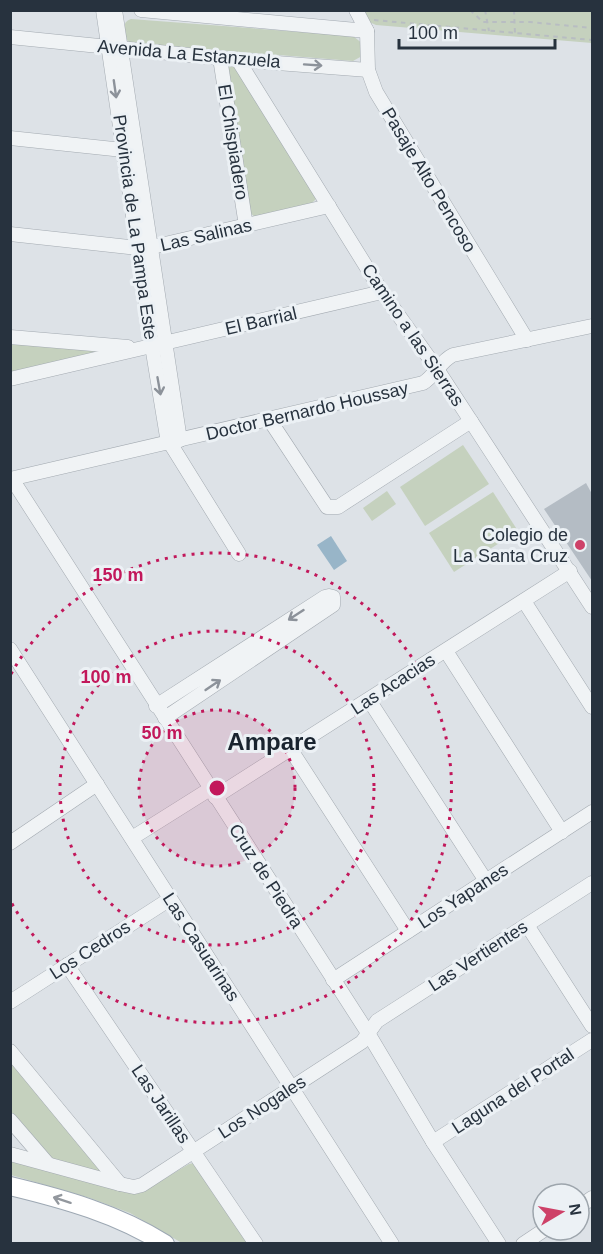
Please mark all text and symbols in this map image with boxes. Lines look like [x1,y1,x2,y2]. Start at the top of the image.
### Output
scale bar [399,12,555,50]
text: 100 m [408,23,458,43]
street label: Avenida La Estanzuela [97,36,282,72]
one-way arrow [303,60,323,71]
one-way arrow [109,79,120,99]
street label: El Chispiadero [214,83,252,201]
street label: Pasaje Alto Pencoso [378,104,480,256]
street label: Provincia de La Pampa Este [109,113,161,341]
street label: Las Salinas [158,215,254,255]
street label: Camino a las Sierras [358,260,468,410]
street label: El Barrial [223,303,299,339]
one-way arrow [153,375,164,395]
street label: Doctor Bernardo Houssay [204,378,410,444]
place label: Colegio de La Santa Cruz [453,525,568,566]
marker: Colegio de La Santa Cruz [573,538,587,552]
text: 150 m [92,565,144,585]
one-way arrow [288,609,305,622]
street label: Las Acacias [347,649,439,719]
text: 100 m [80,667,132,687]
one-way arrow [204,679,221,691]
text: 50 m [141,723,183,743]
district label: Ampare [227,728,317,755]
centre of rings [207,778,227,798]
street label: Cruz de Piedra [225,820,308,933]
street label: Los Yapanes [414,859,512,933]
street label: Las Casuarinas [159,889,243,1005]
street label: Los Cedros [46,917,134,983]
street label: Las Vertientes [425,917,531,995]
street label: Laguna del Portal [448,1044,578,1138]
street label: Las Jarillas [128,1061,194,1147]
street label: Los Nogales [215,1071,309,1143]
north arrow [531,1182,591,1242]
one-way arrow [53,1193,72,1204]
text: N [566,1202,585,1217]

